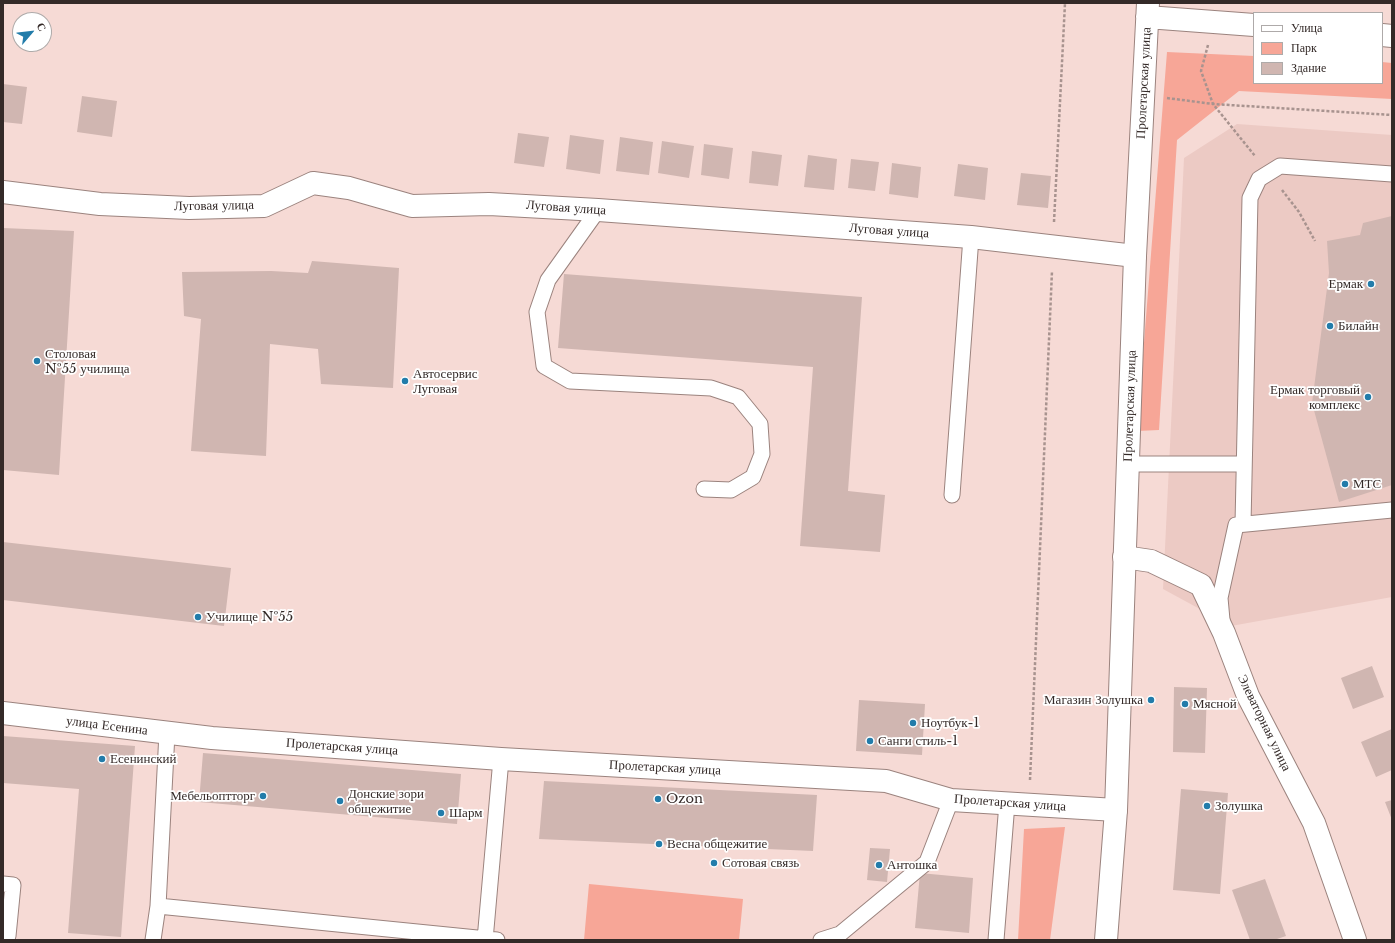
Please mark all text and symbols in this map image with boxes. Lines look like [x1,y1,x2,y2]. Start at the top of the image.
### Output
north arrow [12,12,52,52]
legend [1253,12,1383,84]
text: С [34,20,50,34]
text: Улица [1291,20,1322,35]
street label: Пролетарская улица [1133,27,1155,139]
text: Парк [1291,40,1317,55]
text: Здание [1291,60,1326,75]
street label: Луговая улица [526,197,606,219]
street label: Луговая улица [174,198,254,214]
street label: Луговая улица [849,220,929,242]
place label: Ермак [1329,276,1363,292]
marker: Ермак [1366,279,1376,289]
place label: Билайн [1338,318,1379,334]
marker: Билайн [1325,321,1335,331]
place label: Столовая №55 училища [45,346,129,377]
street label: Пролетарская улица [1120,350,1140,462]
marker: Столовая №55 училища [32,356,42,366]
place label: Автосервис Луговая [413,366,478,397]
marker: Автосервис Луговая [400,376,410,386]
place label: Ермак торговый комплекс [1270,382,1360,413]
marker: Ермак торговый комплекс [1363,392,1373,402]
place label: МТС [1353,476,1381,492]
marker: МТС [1340,479,1350,489]
place label: Училище №55 [206,609,293,625]
marker: Училище №55 [193,612,203,622]
street label: Элеваторная улица [1234,672,1294,774]
place label: Магазин Золушка [1044,692,1143,708]
marker: Магазин Золушка [1146,695,1156,705]
place label: Мясной [1193,696,1237,712]
marker: Мясной [1180,699,1190,709]
street label: улица Есенина [65,713,149,739]
place label: Ноутбук-1 [921,715,979,731]
marker: Ноутбук-1 [908,718,918,728]
place label: Санги стиль-1 [878,733,958,749]
street label: Пролетарская улица [286,735,398,759]
marker: Санги стиль-1 [865,736,875,746]
place label: Есенинский [110,751,177,767]
marker: Есенинский [97,754,107,764]
street label: Пролетарская улица [609,757,721,779]
place label: Донские зори общежитие [348,786,424,817]
place label: Мебельоптторг [170,788,255,804]
marker: Мебельоптторг [258,791,268,801]
place label: Ozon [666,791,703,807]
street label: Пролетарская улица [954,791,1066,815]
marker: Ozon [653,794,663,804]
marker: Донские зори общежитие [335,796,345,806]
place label: Золушка [1215,798,1263,814]
marker: Золушка [1202,801,1212,811]
place label: Шарм [449,805,482,821]
marker: Шарм [436,808,446,818]
place label: Весна общежитие [667,836,767,852]
marker: Весна общежитие [654,839,664,849]
place label: Сотовая связь [722,855,799,871]
place label: Антошка [887,857,937,873]
marker: Сотовая связь [709,858,719,868]
marker: Антошка [874,860,884,870]

